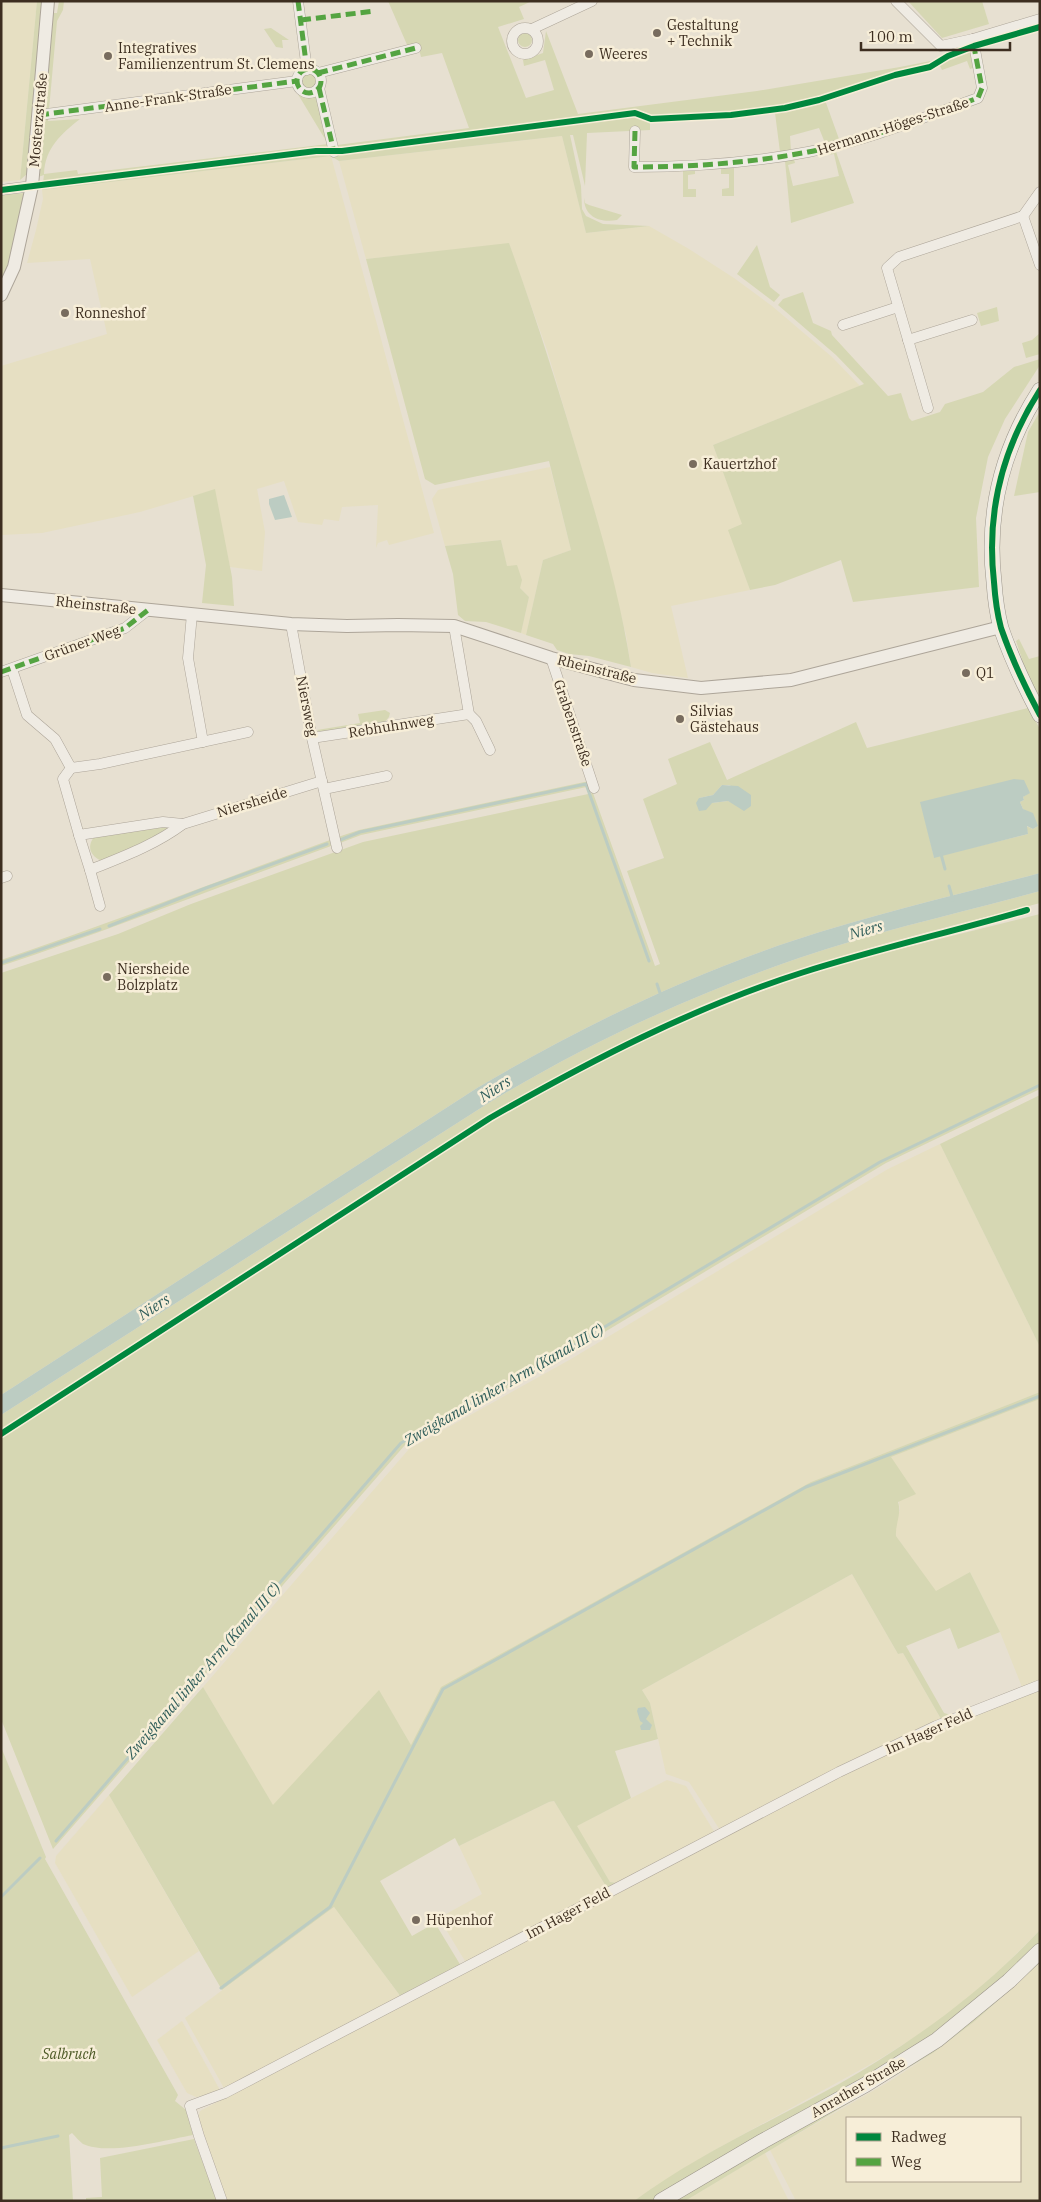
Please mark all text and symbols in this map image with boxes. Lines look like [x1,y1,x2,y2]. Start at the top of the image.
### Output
place label: Gestaltung + Technik [667,16,739,50]
scale bar [861,20,1010,52]
marker: Gestaltung + Technik [651,27,663,39]
text: 100 m [868,27,913,46]
place label: Integratives Familienzentrum St. Clemens [118,39,315,73]
place label: Weeres [599,45,648,63]
marker: Weeres [583,48,595,60]
marker: Integratives Familienzentrum St. Clemens [102,50,114,62]
street label: Mosterzstraße [25,72,51,168]
street label: Anne-Frank-Straße [103,80,233,116]
street label: Hermann-Höges-Straße [815,93,971,159]
place label: Ronneshof [75,304,147,322]
marker: Ronneshof [59,307,71,319]
place label: Kauertzhof [703,455,777,473]
marker: Kauertzhof [687,458,699,470]
street label: Rheinstraße [55,592,137,618]
street label: Grüner Weg [42,621,123,665]
street label: Rheinstraße [556,650,638,688]
place label: Q1 [976,664,994,682]
marker: Q1 [960,667,972,679]
street label: Niersweg [292,674,322,738]
street label: Grabenstraße [550,677,596,769]
place label: Silvias Gästehaus [690,702,759,736]
street label: Rebhuhnweg [347,710,435,742]
marker: Silvias Gästehaus [674,713,686,725]
street label: Niersheide [215,783,289,821]
water label: Niers [846,916,885,944]
place label: Niersheide Bolzplatz [117,960,190,994]
marker: Niersheide Bolzplatz [101,971,113,983]
water label: Niers [474,1071,515,1106]
water label: Niers [133,1289,174,1324]
water label: Zweigkanal linker Arm (Kanal III C) [400,1319,607,1450]
water label: Zweigkanal linker Arm (Kanal III C) [120,1578,285,1763]
street label: Im Hager Feld [883,1704,976,1758]
street label: Im Hager Feld [523,1883,614,1943]
place label: Hüpenhof [426,1911,493,1929]
marker: Hüpenhof [410,1914,422,1926]
park label: Salbruch [41,2045,96,2063]
street label: Anrather Straße [807,2053,909,2121]
legend [846,2117,1021,2182]
text: Radweg [891,2127,946,2146]
text: Weg [891,2152,921,2171]

